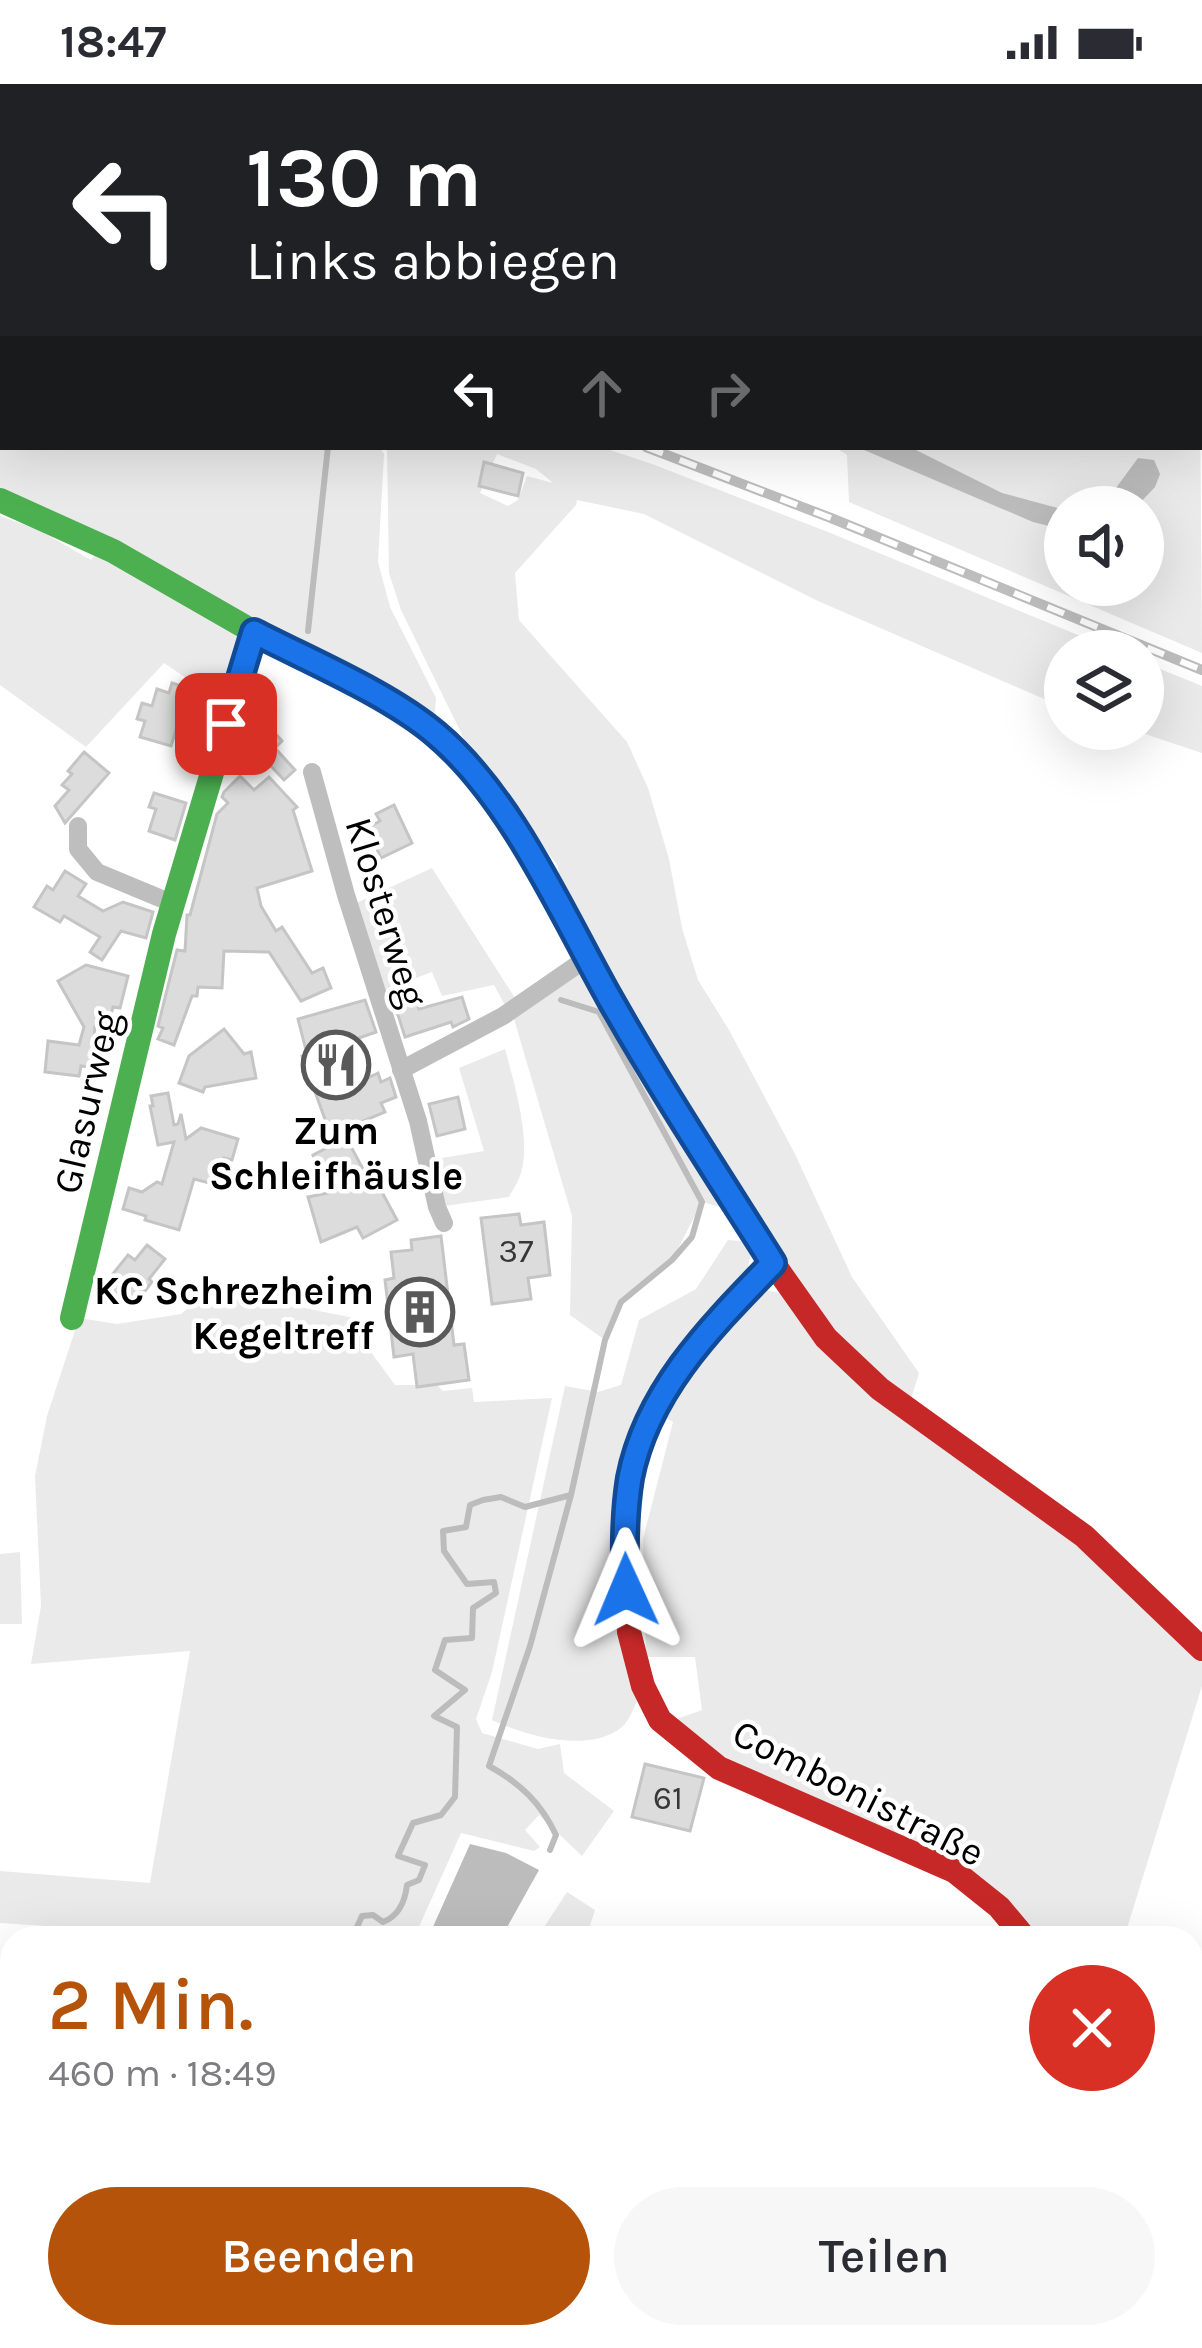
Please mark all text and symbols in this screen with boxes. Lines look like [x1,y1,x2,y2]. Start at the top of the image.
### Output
text: 18:47 [60,16,166,68]
text: 130 m [246,129,482,227]
icon: left [48,132,204,288]
text: Links abbiegen [246,229,620,293]
icon: left [443,360,509,426]
icon: ahead [569,360,635,426]
icon: right [695,360,761,426]
map controls [1044,486,1164,750]
button: sound [1044,486,1164,606]
button: layers [1044,630,1164,750]
pin [175,673,277,775]
icon: arrive [193,691,259,757]
street label: Klosterweg [335,812,437,1013]
street label: Glasurweg [44,1006,130,1198]
restaurant icon: Zum Schleifhäusle [301,1030,371,1100]
place label: Zum Schleifhäusle [209,1108,463,1199]
house number: 37 [499,1232,533,1270]
place label: KC Schrezheim Kegeltreff [94,1268,375,1359]
building icon: KC Schrezheim Kegeltreff [385,1277,455,1347]
position arrow [563,1527,689,1653]
street label: Combonistraße [725,1710,992,1876]
house number: 61 [653,1779,683,1817]
text: 2 Min. [48,1963,254,2047]
button: close [1029,1965,1155,2091]
text: 460 m · 18:49 [48,2050,277,2096]
button: Beenden [48,2187,590,2325]
button: Teilen [614,2187,1155,2325]

